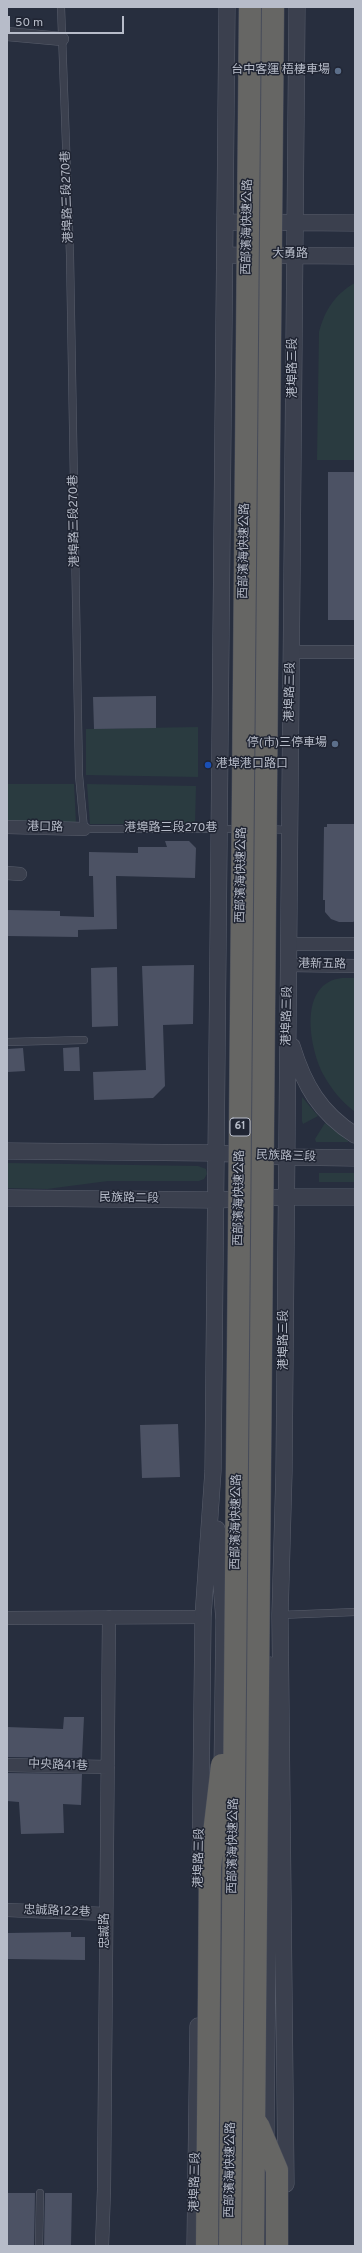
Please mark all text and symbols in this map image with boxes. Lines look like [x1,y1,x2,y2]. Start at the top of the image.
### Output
scale bar [10,8,126,34]
text: 50 m [15,15,43,31]
place label: 台中客運 梧棲車場 [231,64,330,78]
marker: 台中客運 梧棲車場 [333,66,343,76]
street label: 港埠路三段270巷 [59,150,77,244]
street label: 西部濱海快速公路 [240,179,256,275]
street label: 大勇路 [272,248,308,262]
street label: 港埠路三段 [287,338,301,398]
street label: 港埠路三段270巷 [67,474,83,568]
street label: 西部濱海快速公路 [237,503,253,599]
street label: 港埠路三段 [283,662,299,722]
place label: 停(市)三停車場 [247,737,327,751]
marker: 停(市)三停車場 [330,739,340,749]
place label: 港埠港口路口 [216,758,288,772]
marker: 港埠港口路口 [203,760,213,770]
street label: 港口路 [27,820,63,836]
street label: 港埠路三段270巷 [125,822,217,836]
street label: 西部濱海快速公路 [234,827,250,923]
street label: 港新五路 [298,957,346,973]
street label: 港埠路三段 [280,986,296,1046]
road number: 61 [230,1118,250,1136]
street label: 民族路三段 [256,1149,316,1165]
street label: 西部濱海快速公路 [232,1150,248,1246]
street label: 民族路二段 [99,1191,159,1207]
street label: 港埠路三段 [278,1310,292,1370]
street label: 西部濱海快速公路 [229,1474,245,1570]
street label: 中央路41巷 [28,1758,88,1774]
street label: 西部濱海快速公路 [226,1798,242,1894]
street label: 港埠路三段 [192,1828,208,1888]
street label: 忠誠路122巷 [23,1904,91,1920]
street label: 忠誠路 [99,1913,113,1949]
street label: 西部濱海快速公路 [223,2122,239,2218]
street label: 港埠路三段 [188,2152,204,2212]

